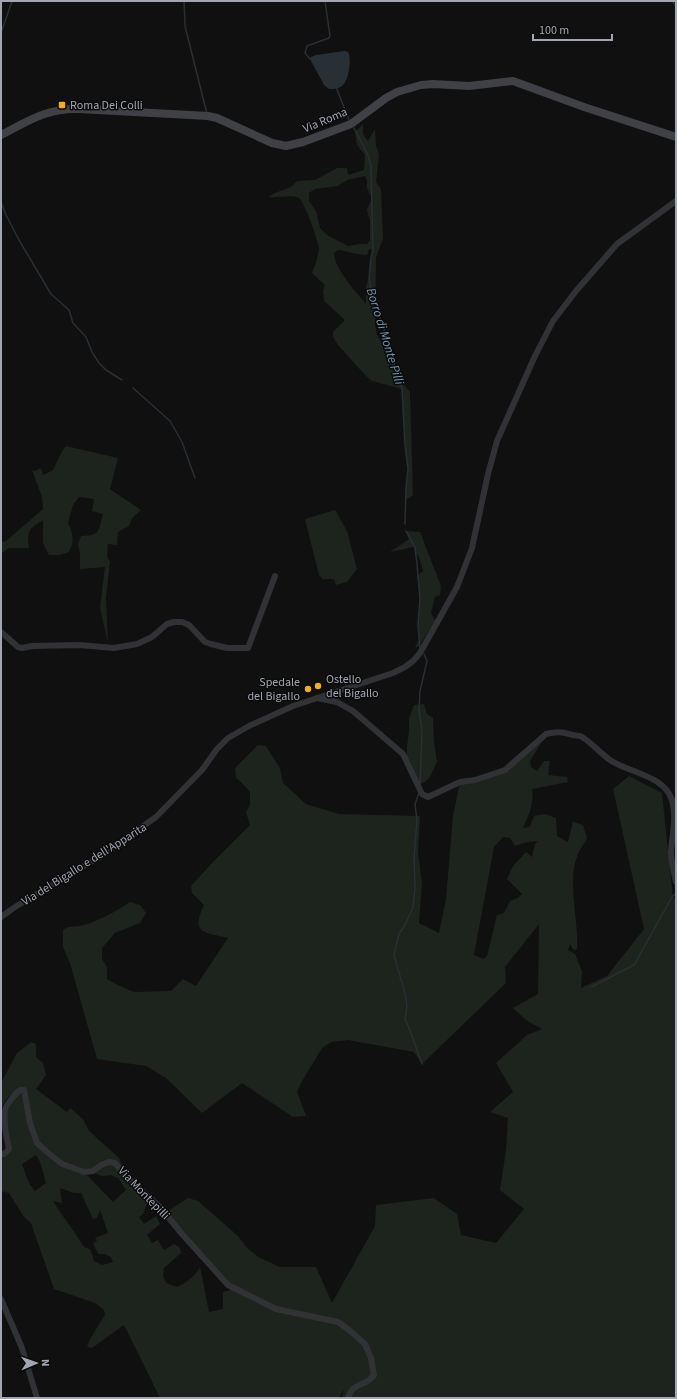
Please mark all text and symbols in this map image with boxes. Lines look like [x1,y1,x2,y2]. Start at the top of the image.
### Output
scale bar [533,16,612,42]
text: 100 m [539,22,569,39]
place label: Roma Dei Colli [70,97,143,114]
marker: Roma Dei Colli [57,100,67,110]
street label: Via Roma [300,103,350,137]
water label: Borro di Monte Pilli [362,286,409,388]
place label: Ostello del Bigallo [326,671,379,702]
place label: Spedale del Bigallo [247,674,300,705]
marker: Ostello del Bigallo [313,681,323,691]
marker: Spedale del Bigallo [303,684,313,694]
street label: Via del Bigallo e dell'Apparita [18,819,150,910]
street label: Via Montepilli [114,1163,173,1224]
north arrow [16,1343,56,1383]
text: N [38,1359,53,1367]

